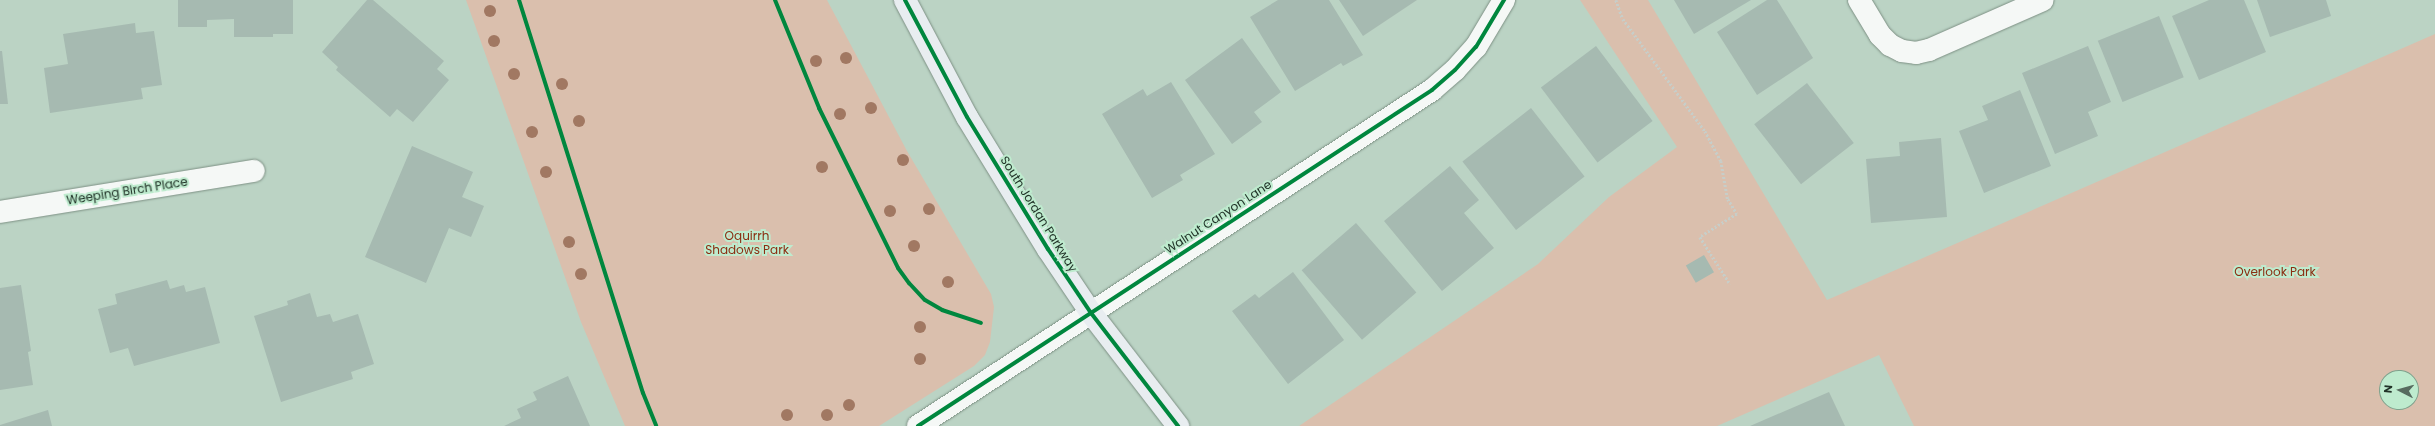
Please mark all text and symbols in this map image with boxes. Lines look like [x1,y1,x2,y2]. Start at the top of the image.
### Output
street label: South Jordan Parkway [997,153,1081,275]
street label: Weeping Birch Place [65,174,189,208]
street label: Walnut Canyon Lane [1162,177,1274,257]
park label: Oquirrh Shadows Park [705,229,789,257]
park label: Overlook Park [2234,265,2316,279]
north arrow [2379,370,2419,410]
text: N [2380,384,2396,394]

